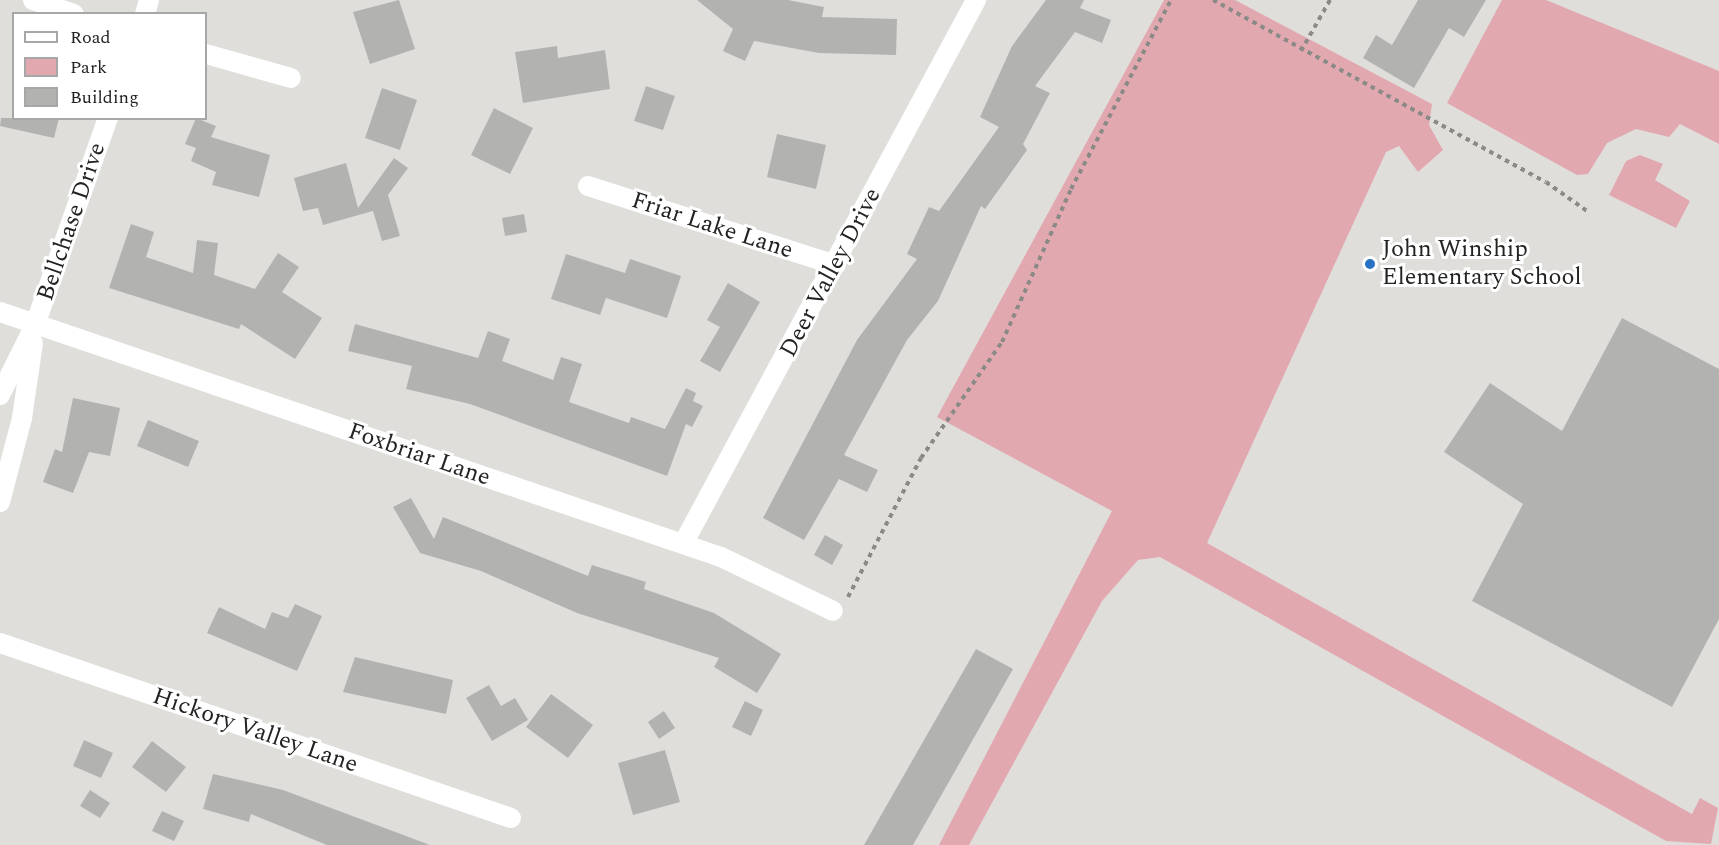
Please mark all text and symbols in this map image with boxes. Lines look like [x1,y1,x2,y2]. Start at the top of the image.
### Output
legend [12,12,207,120]
text: Road [70,24,111,51]
text: Park [70,54,107,81]
text: Building [70,84,139,111]
street label: Bellchase Drive [31,139,113,305]
street label: Deer Valley Drive [774,183,888,363]
street label: Friar Lake Lane [628,186,796,266]
place label: John Winship Elementary School [1382,236,1582,292]
marker: John Winship Elementary School [1363,257,1377,271]
street label: Foxbriar Lane [344,417,494,493]
street label: Hickory Valley Lane [149,682,361,780]

